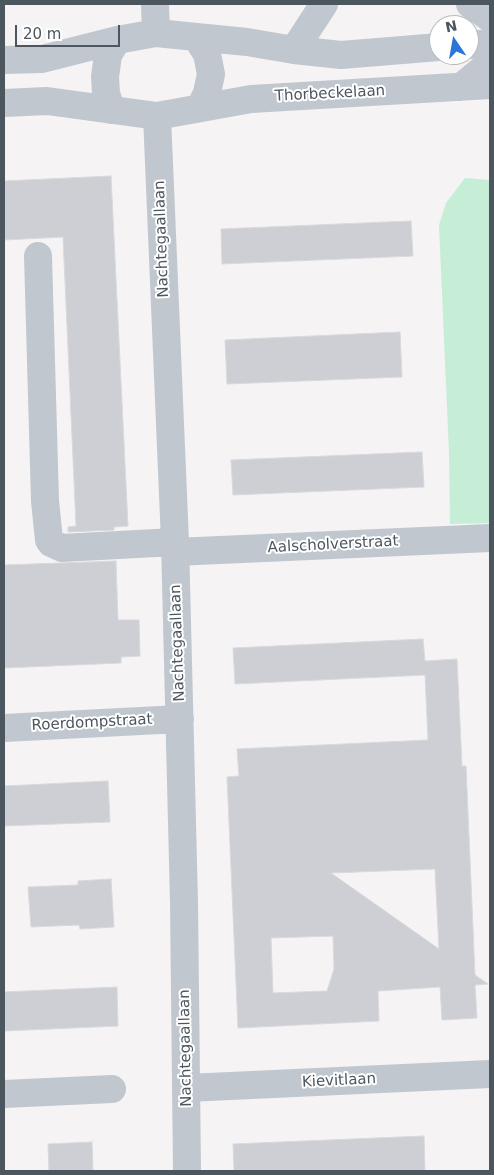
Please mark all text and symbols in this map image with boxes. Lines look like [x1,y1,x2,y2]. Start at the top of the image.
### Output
scale bar [18,15,122,47]
north arrow [429,15,479,65]
text: N [444,17,458,35]
text: 20 m [23,25,61,43]
street label: Thorbeckelaan [274,82,386,106]
street label: Nachtegaallaan [151,180,173,298]
street label: Aalscholverstraat [267,533,399,557]
street label: Nachtegaallaan [167,584,189,702]
street label: Roerdompstraat [31,711,153,735]
street label: Nachtegaallaan [176,989,196,1107]
street label: Kievitlaan [301,1070,377,1092]

